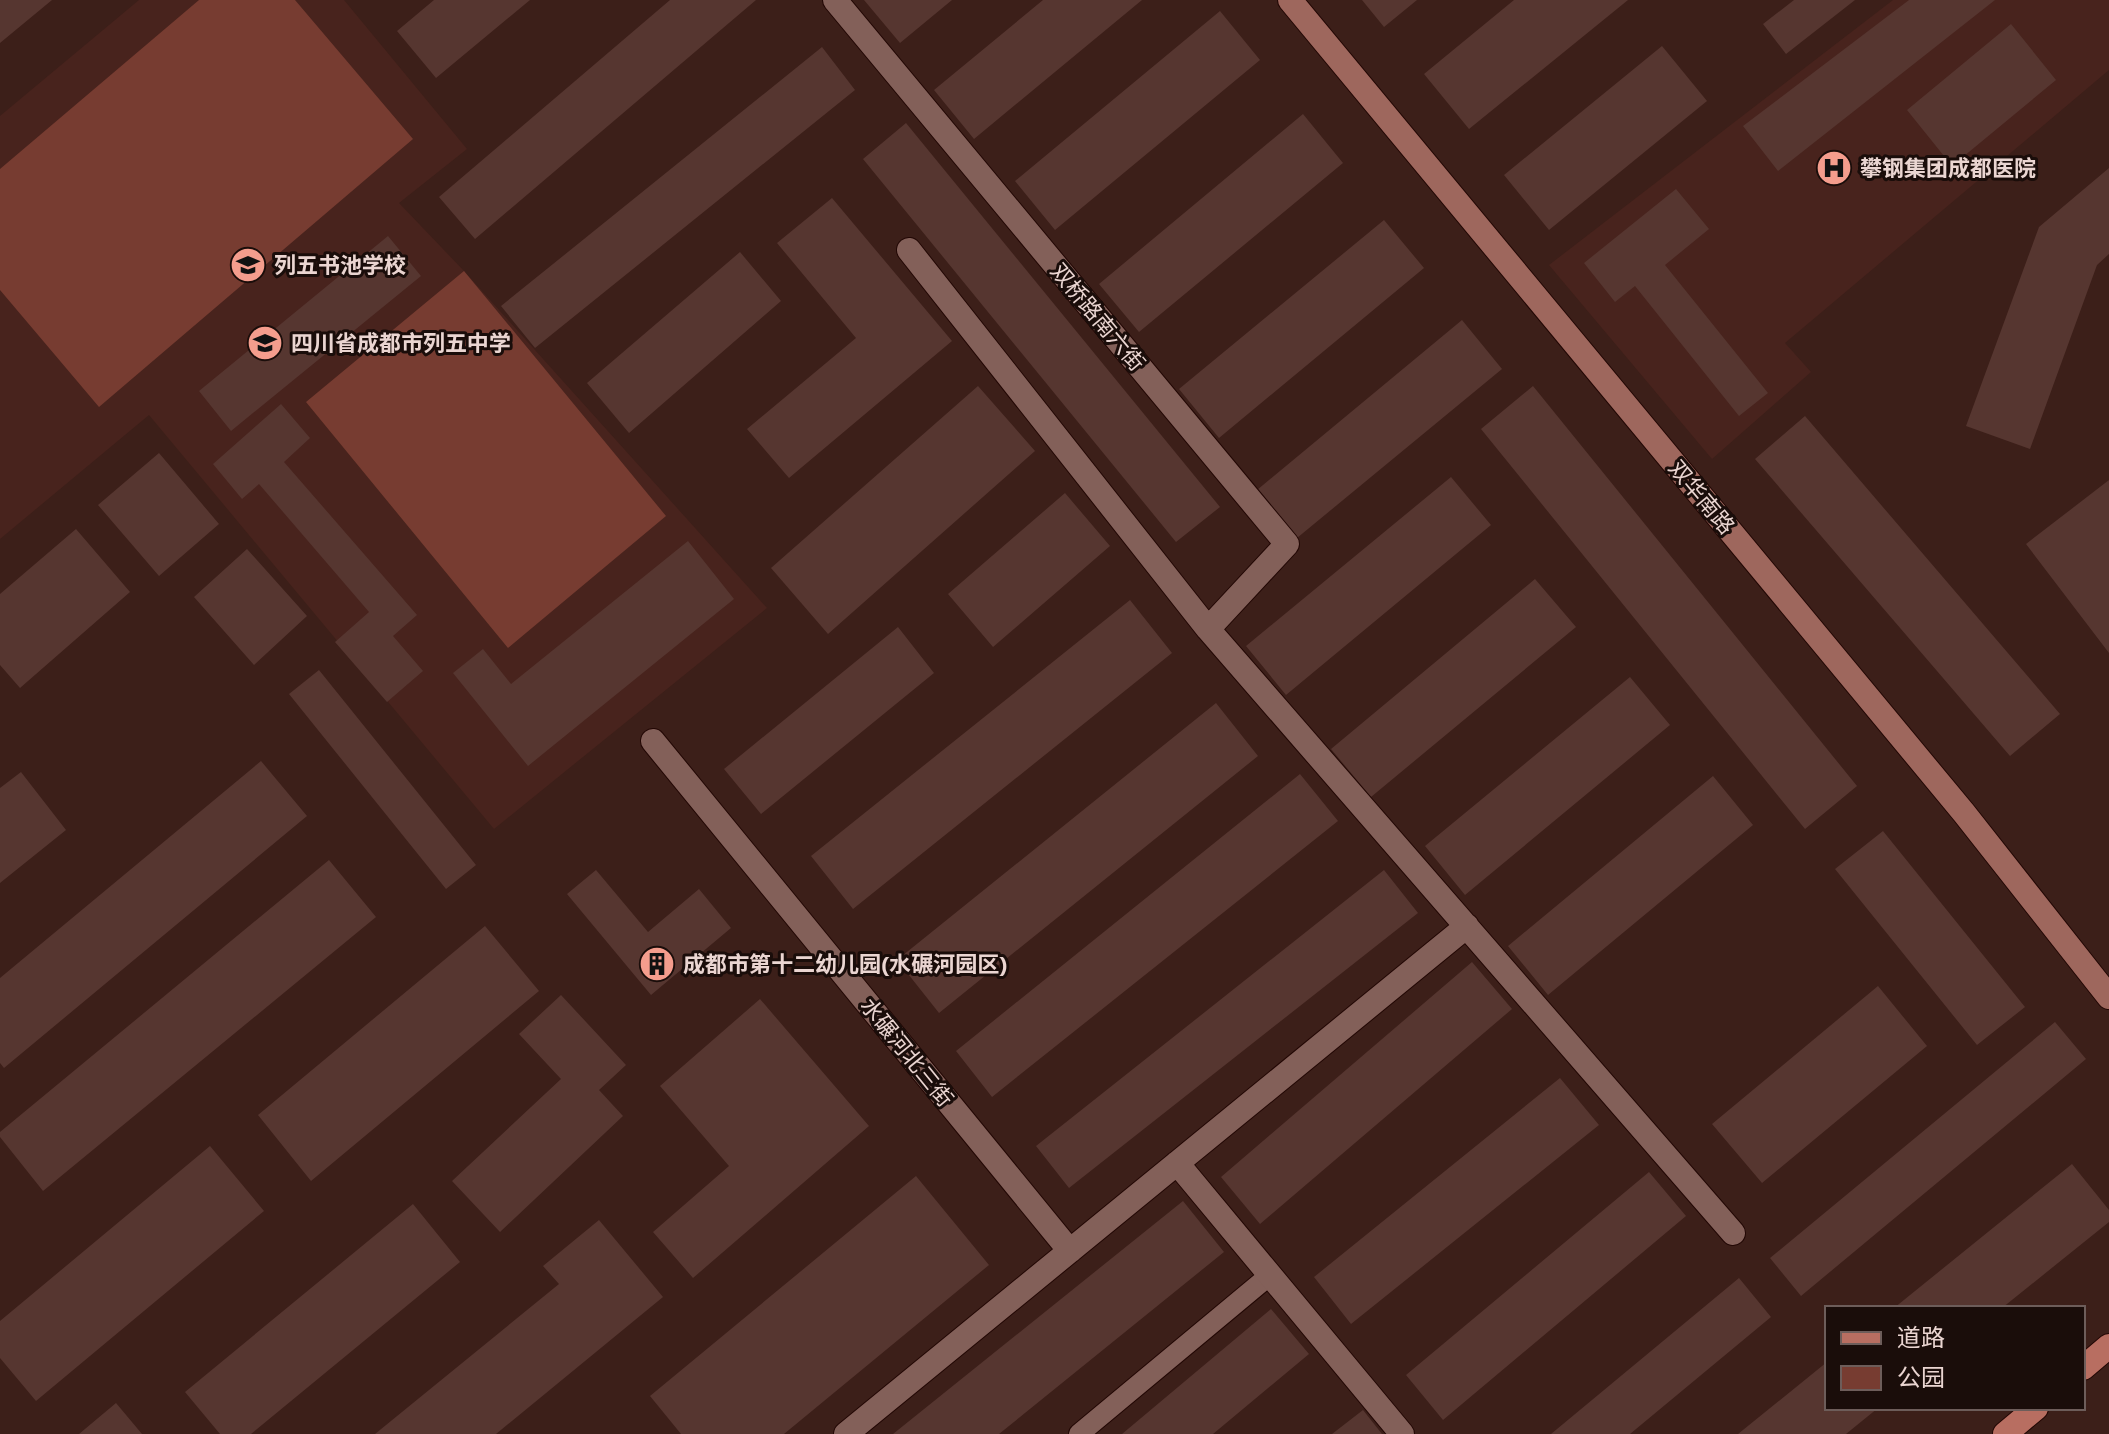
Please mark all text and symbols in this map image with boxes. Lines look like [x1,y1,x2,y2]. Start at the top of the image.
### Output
hospital icon: 攀钢集团成都医院 [1815,149,1853,187]
place label: 攀钢集团成都医院 [1860,154,2036,181]
school or university icon: 列五书池学校 [229,246,267,284]
place label: 列五书池学校 [274,251,406,278]
street label: 双桥路南六街 [1046,257,1151,376]
school or university icon: 四川省成都市列五中学 [246,324,284,362]
place label: 四川省成都市列五中学 [291,329,511,356]
street label: 双华南路 [1664,454,1741,539]
building icon: 成都市第十二幼儿园(水碾河园区) [638,945,676,983]
place label: 成都市第十二幼儿园(水碾河园区) [683,950,1008,977]
street label: 水碾河北三街 [855,992,959,1111]
legend [1825,1306,2085,1410]
text: 道路 [1897,1322,1945,1351]
text: 公园 [1897,1362,1945,1391]

